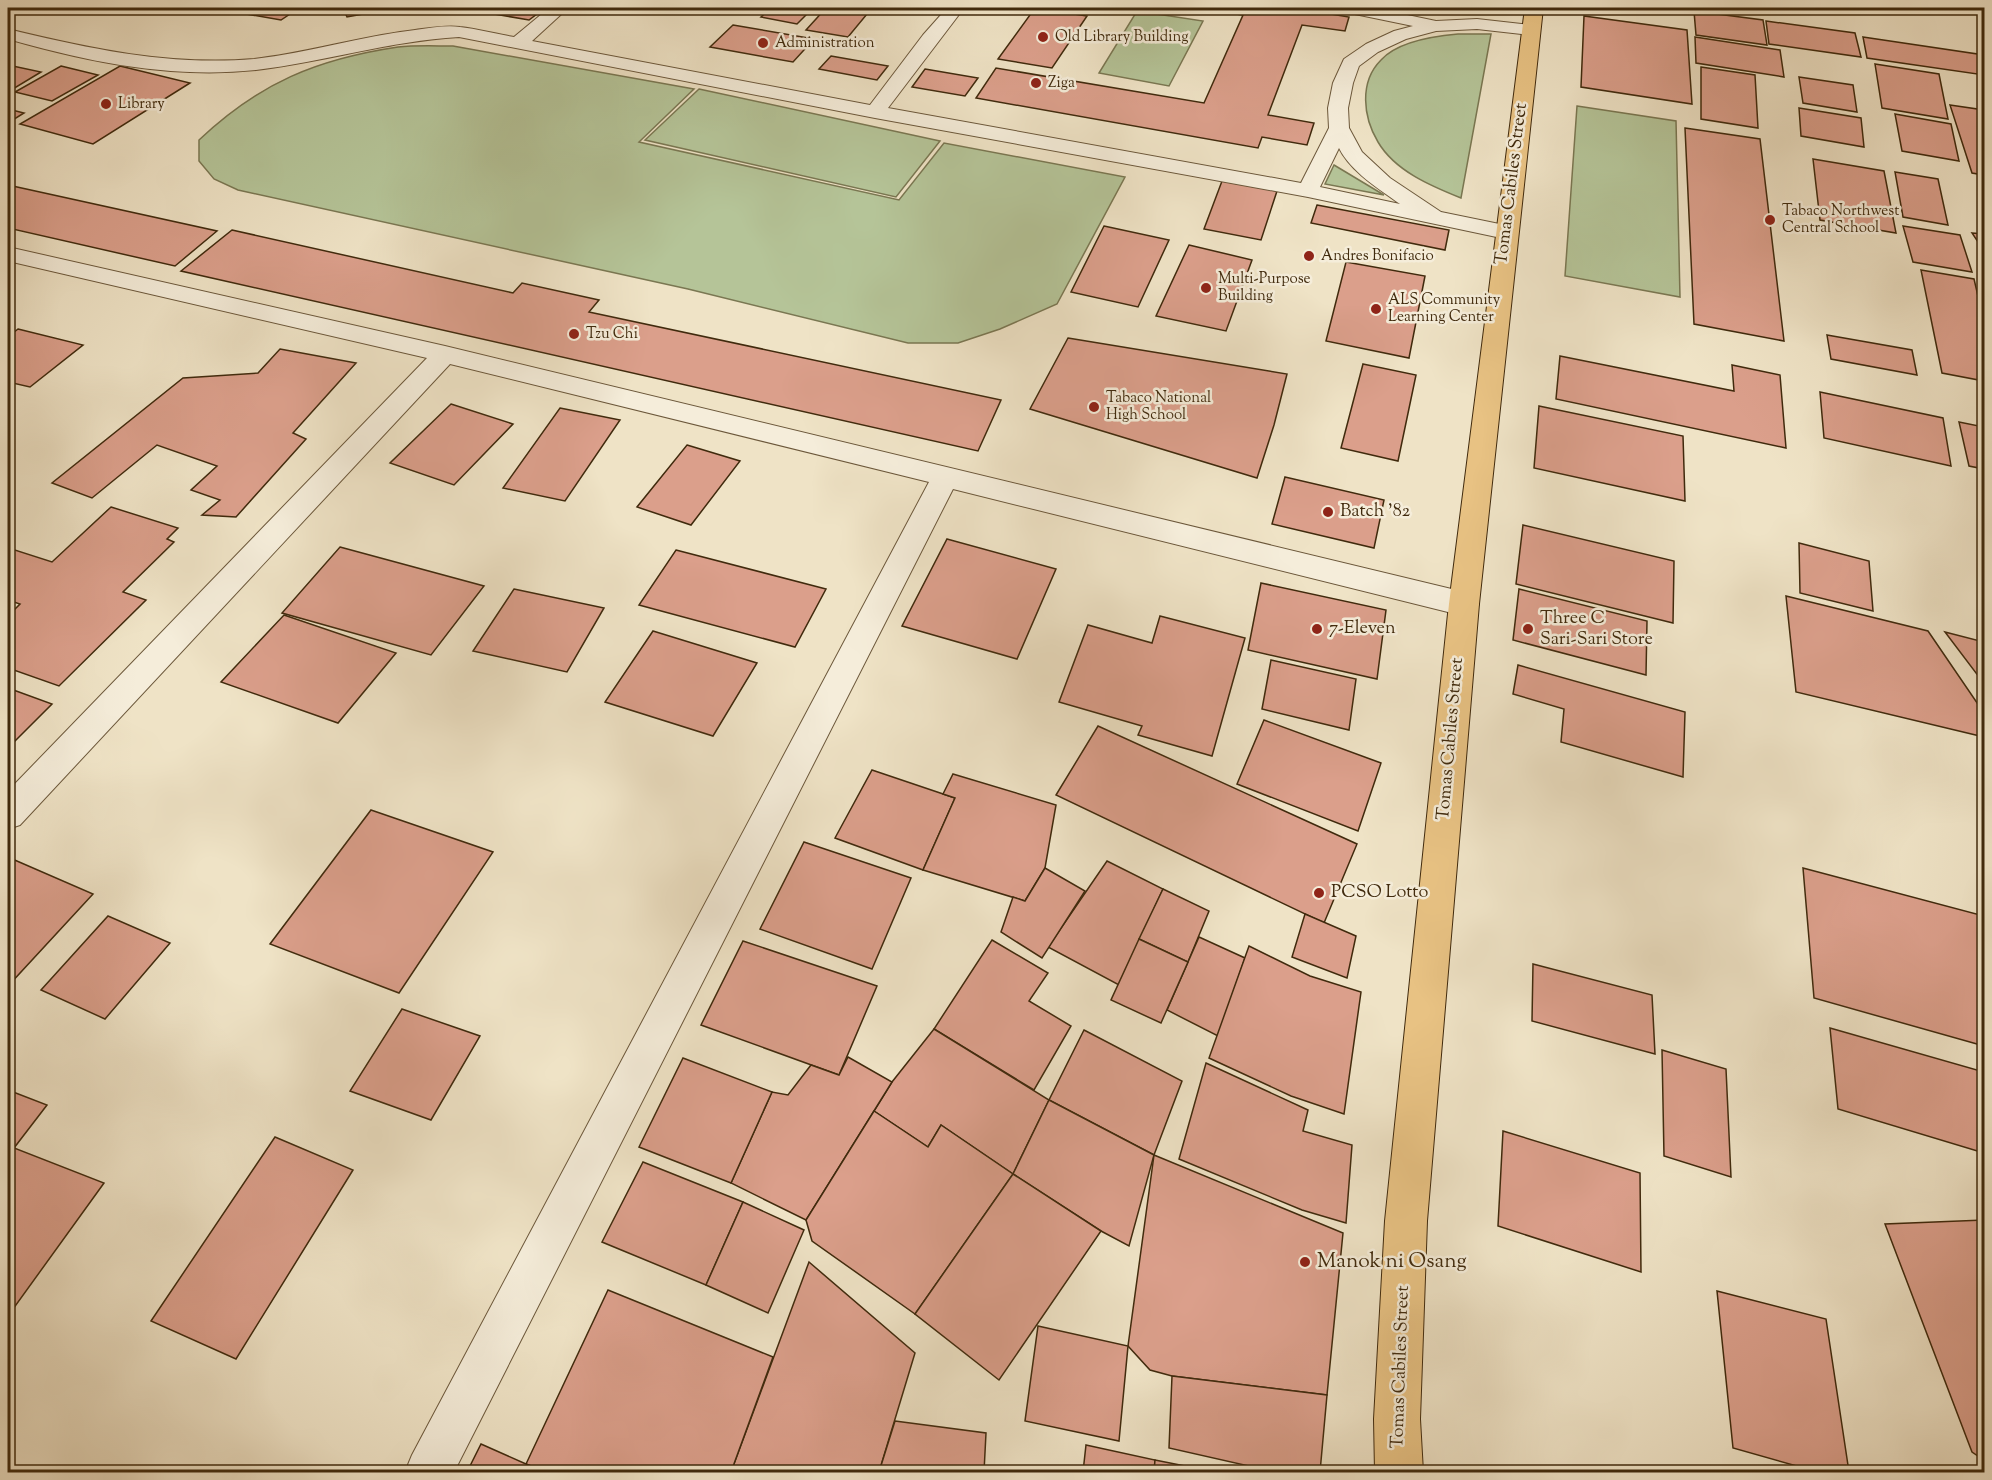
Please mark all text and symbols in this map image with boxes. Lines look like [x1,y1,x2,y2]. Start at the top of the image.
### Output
place label: Old Library Building [1055,27,1189,48]
marker: Old Library Building [1036,30,1050,44]
place label: Administration [775,33,875,54]
marker: Administration [756,36,770,50]
place label: Ziga [1048,73,1075,94]
marker: Ziga [1029,76,1043,90]
place label: Library [118,94,165,115]
marker: Library [99,97,113,111]
street label: Tomas Cabiles Street [1489,102,1535,266]
place label: Tabaco Northwest Central School [1782,201,1899,239]
marker: Tabaco Northwest Central School [1763,213,1777,227]
place label: Andres Bonifacio [1321,246,1434,267]
marker: Andres Bonifacio [1302,249,1316,263]
place label: Multi-Purpose Building [1218,269,1311,307]
marker: Multi-Purpose Building [1199,281,1213,295]
place label: ALS Community Learning Center [1388,290,1501,328]
marker: ALS Community Learning Center [1369,302,1383,316]
place label: Tzu Chi [586,324,638,345]
marker: Tzu Chi [567,327,581,341]
place label: Tabaco National High School [1106,388,1211,426]
marker: Tabaco National High School [1087,400,1101,414]
place label: Batch '82 [1340,499,1411,525]
marker: Batch '82 [1321,505,1335,519]
place label: Three C Sari-Sari Store [1540,606,1653,653]
place label: 7-Eleven [1329,616,1396,642]
marker: 7-Eleven [1310,622,1324,636]
marker: Three C Sari-Sari Store [1521,622,1535,636]
street label: Tomas Cabiles Street [1431,657,1471,821]
place label: PCSO Lotto [1331,880,1429,906]
marker: PCSO Lotto [1312,886,1326,900]
place label: Manok ni Osang [1317,1247,1467,1277]
marker: Manok ni Osang [1298,1255,1312,1269]
street label: Tomas Cabiles Street [1385,1285,1417,1449]

